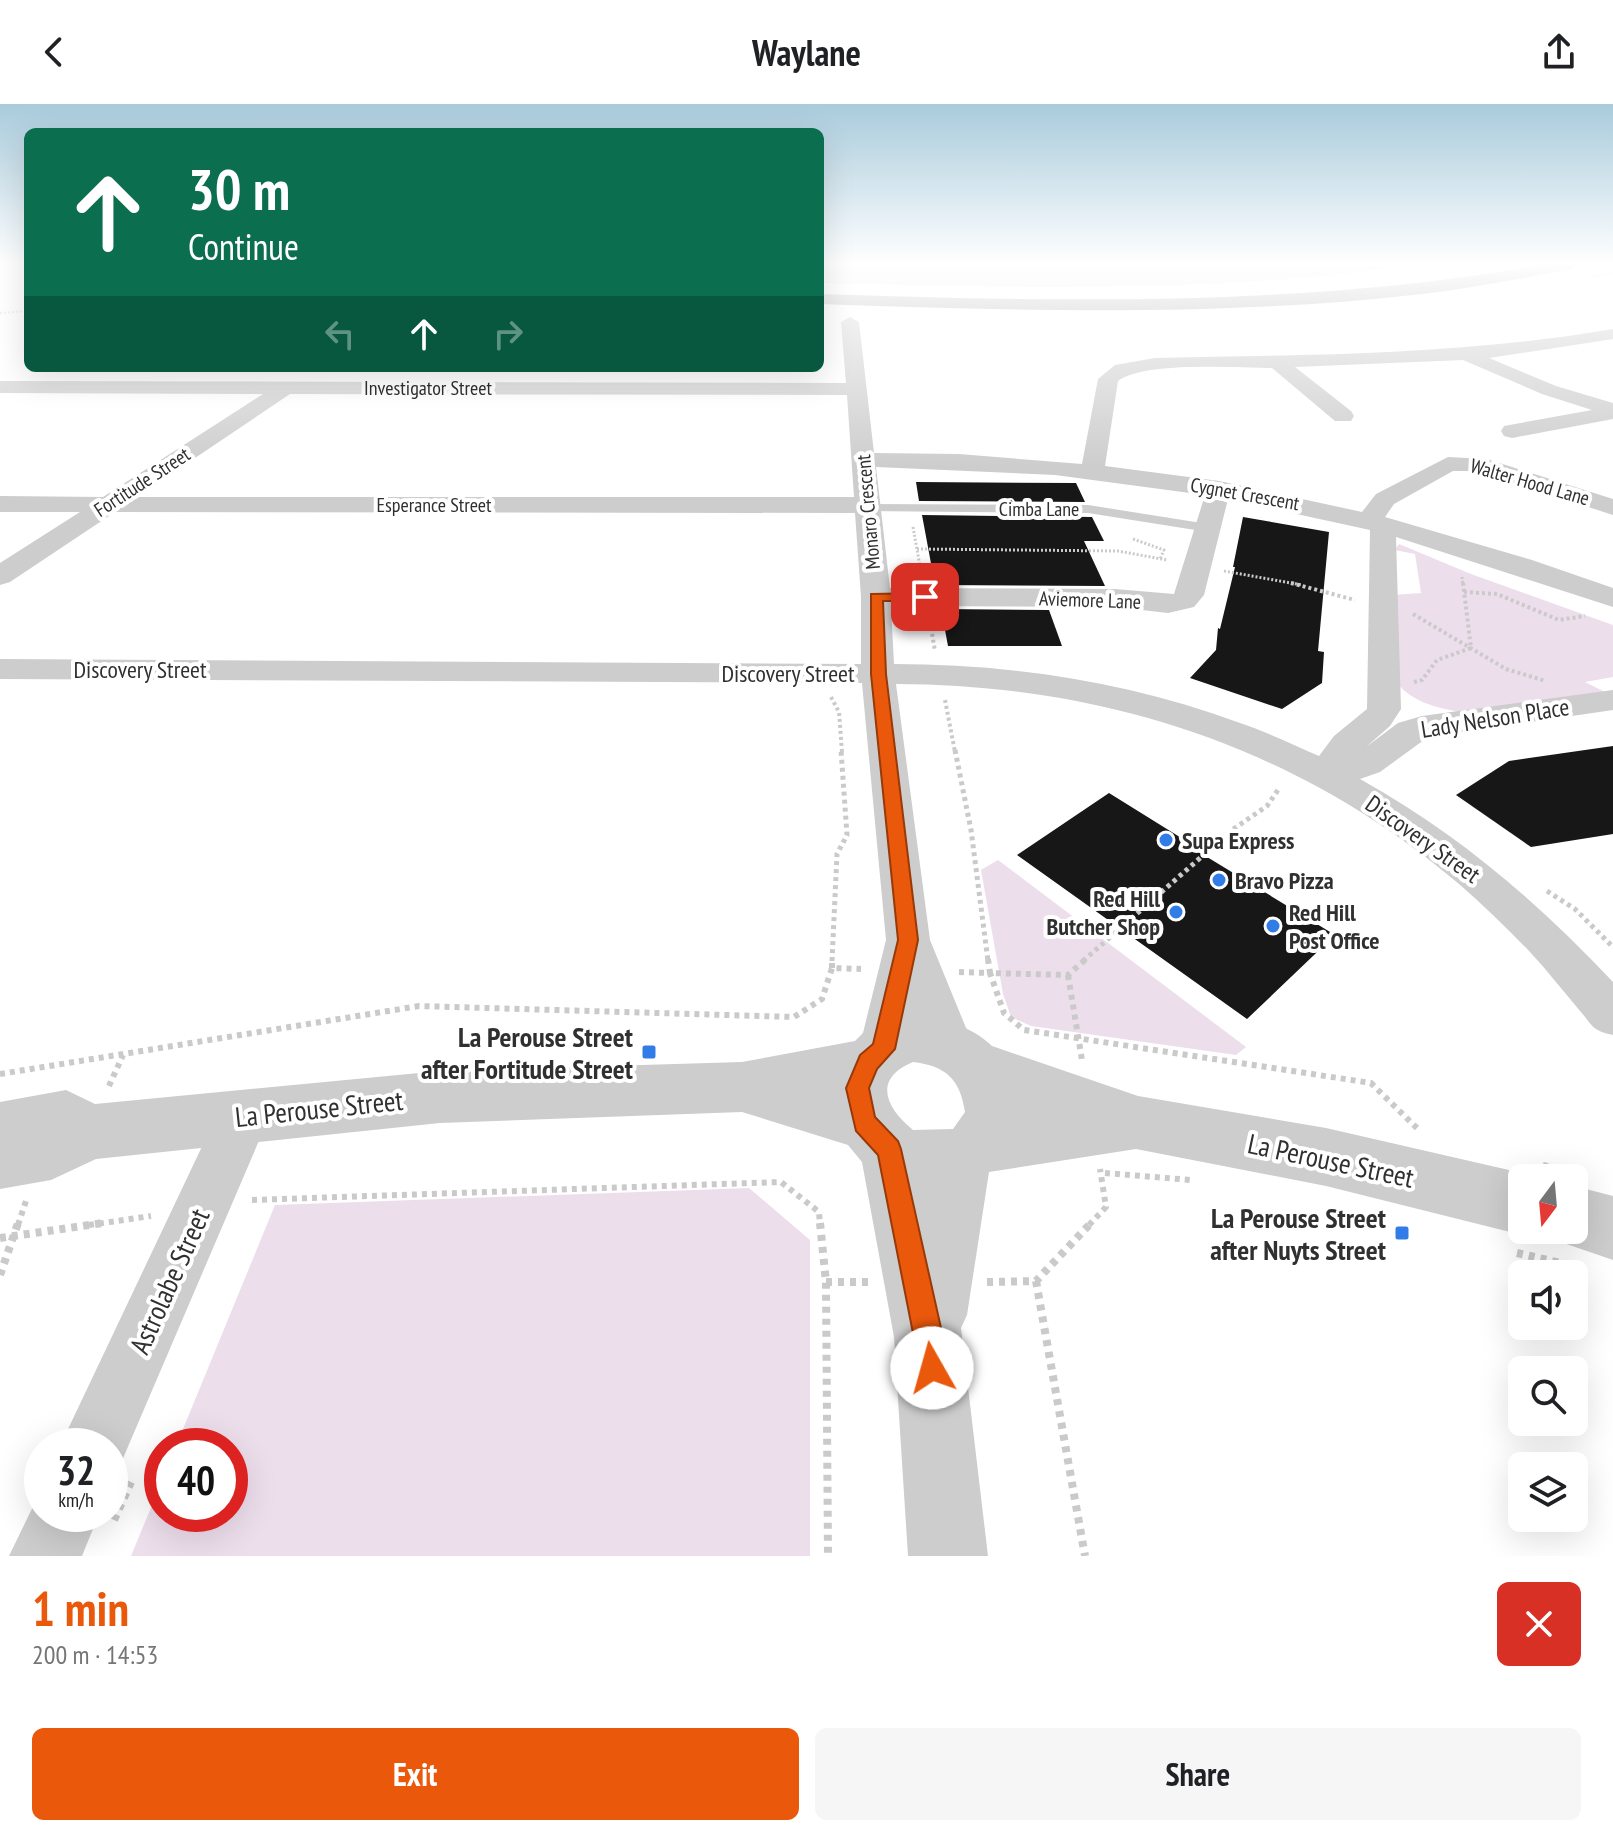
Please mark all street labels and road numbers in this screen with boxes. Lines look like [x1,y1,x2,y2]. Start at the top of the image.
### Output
street label: Investigator Street [364,375,492,401]
street label: Fortitude Street [89,441,195,523]
street label: Monaro Crescent [850,453,886,571]
street label: Walter Hood Lane [1467,453,1593,511]
street label: Cygnet Crescent [1189,472,1302,516]
street label: Esperance Street [376,492,492,518]
street label: Cimba Lane [999,496,1079,522]
street label: Aviemore Lane [1039,585,1141,615]
street label: Discovery Street [73,654,207,685]
street label: Discovery Street [721,658,855,689]
street label: Lady Nelson Place [1419,691,1571,745]
street label: Discovery Street [1360,788,1487,890]
street label: La Perouse Street [233,1081,405,1135]
street label: La Perouse Street [1245,1124,1418,1196]
street label: Astrolabe Street [120,1202,218,1360]

